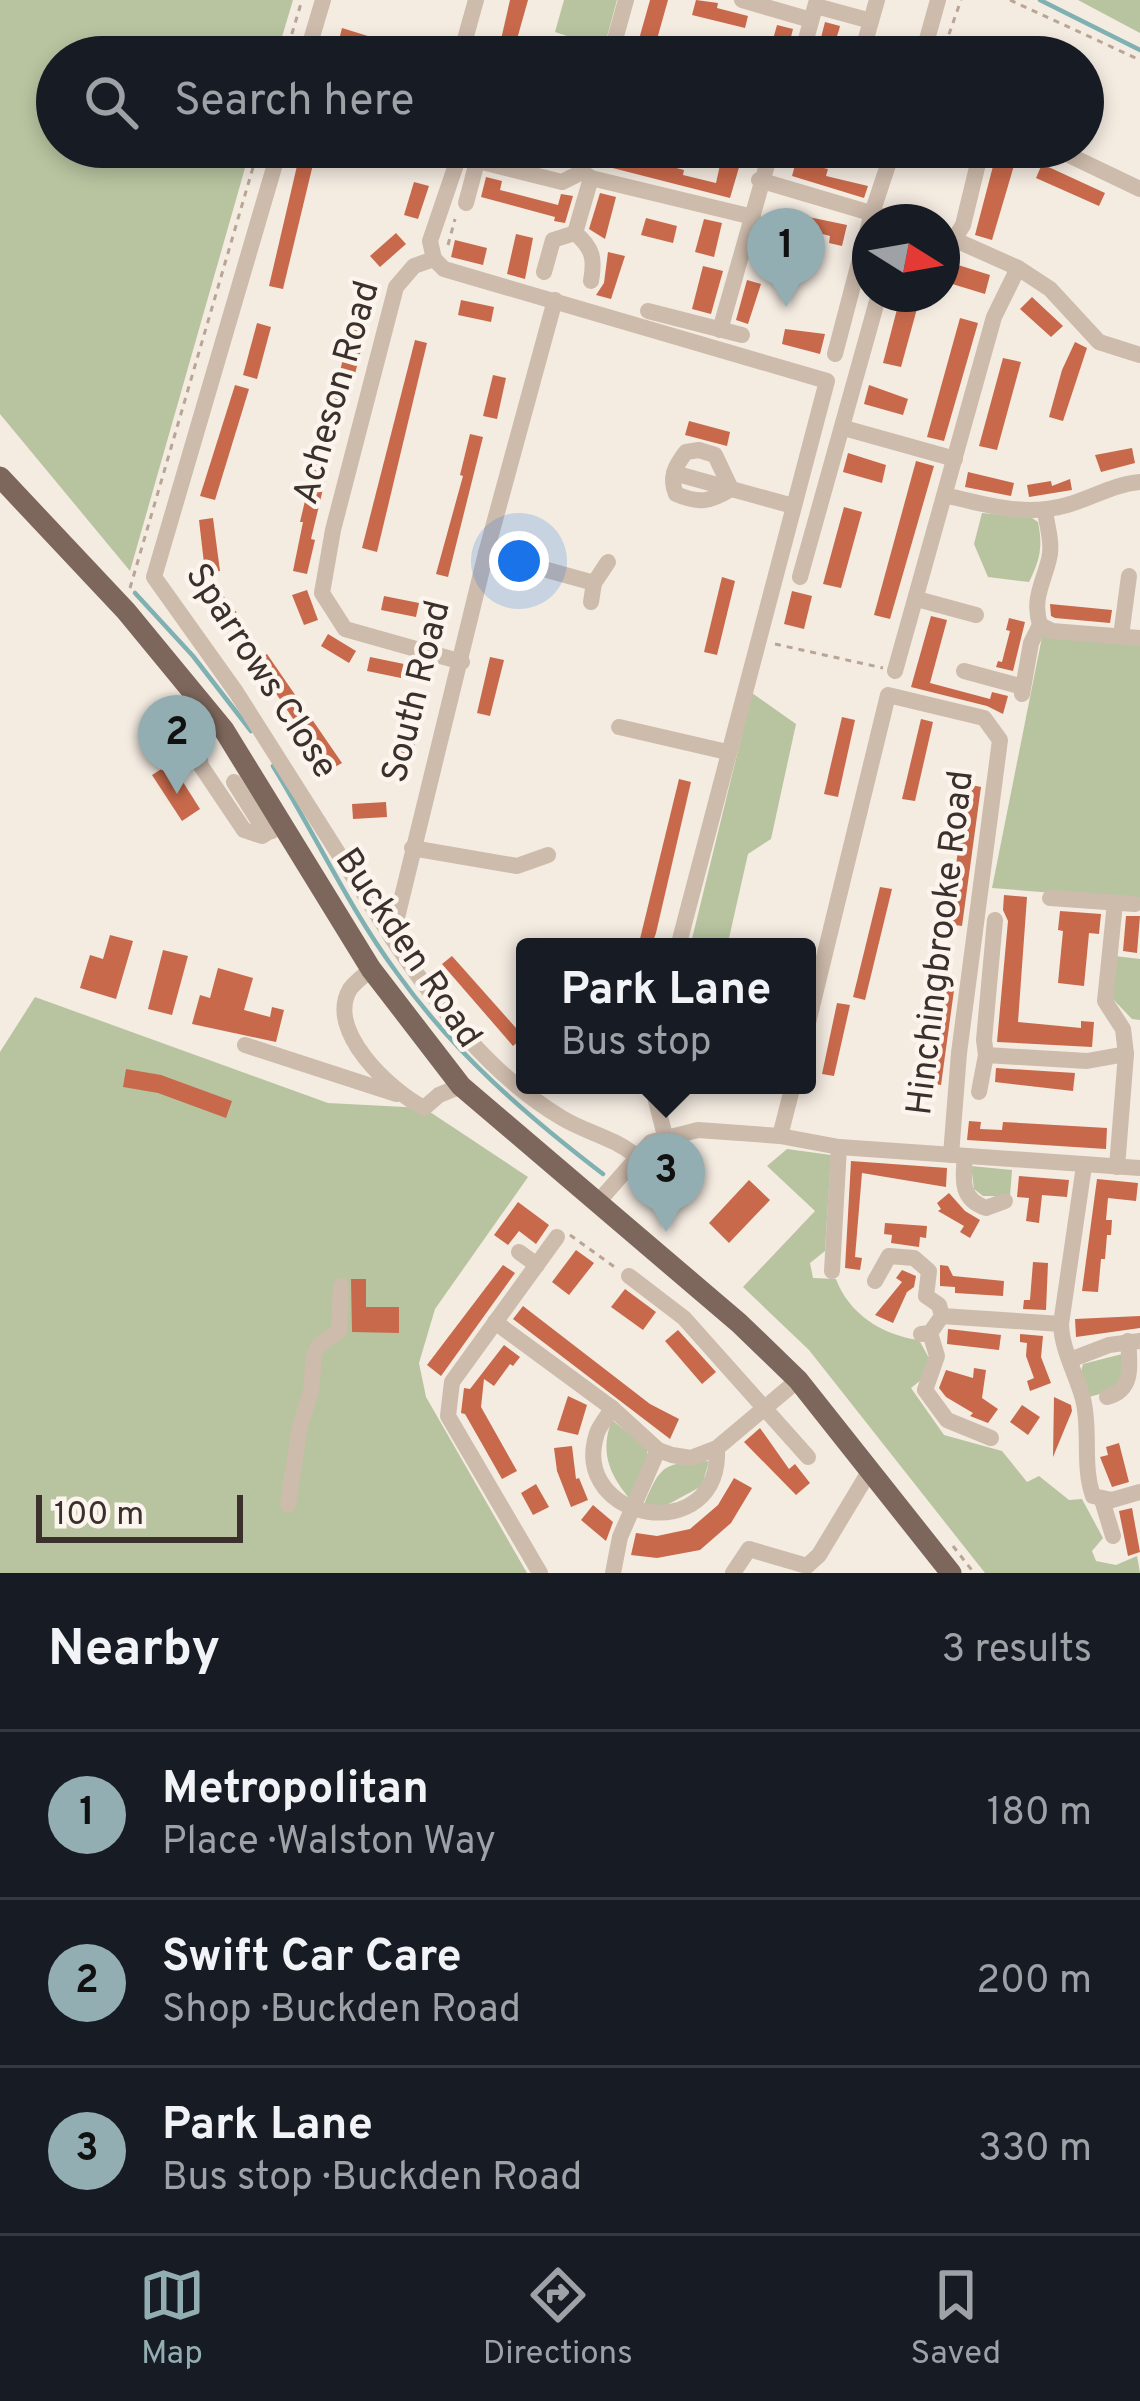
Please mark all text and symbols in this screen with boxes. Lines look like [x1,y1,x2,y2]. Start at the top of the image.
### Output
search box [36,36,1104,168]
icon: search [78,69,144,135]
text: Search here [174,74,414,131]
north arrow [852,204,960,312]
pin: 1 [747,208,825,307]
street label: Acheson Road [284,276,392,510]
your location [489,531,549,591]
street label: Sparrows Close [173,556,347,788]
street label: South Road [373,596,463,788]
pin: 2 [138,695,216,794]
street label: Hinchingbrooke Road [898,768,986,1118]
street label: Buckden Road [323,840,491,1058]
popup [516,938,816,1094]
text: Park Lane [561,963,771,1020]
text: Bus stop [561,1020,712,1069]
pin: 3 [627,1133,705,1232]
scale bar [36,1489,243,1542]
text: 100 m [54,1495,144,1537]
text: Nearby [48,1619,220,1684]
text: 3 results [942,1627,1092,1676]
text: Metropolitan [162,1762,429,1819]
text: 1 [79,1790,95,1839]
text: 180 m [987,1790,1092,1839]
text: Place · Walston Way [162,1819,496,1868]
text: Swift Car Care [162,1930,462,1987]
text: 2 [75,1958,99,2007]
text: 200 m [976,1958,1092,2007]
text: Shop · Buckden Road [162,1987,521,2036]
text: Park Lane [162,2098,373,2155]
text: 3 [75,2126,99,2175]
text: 330 m [978,2126,1092,2175]
text: Bus stop · Buckden Road [162,2155,582,2204]
tab: Map [139,2262,205,2376]
tab: Directions [483,2262,633,2376]
tab: Saved [910,2262,1001,2376]

